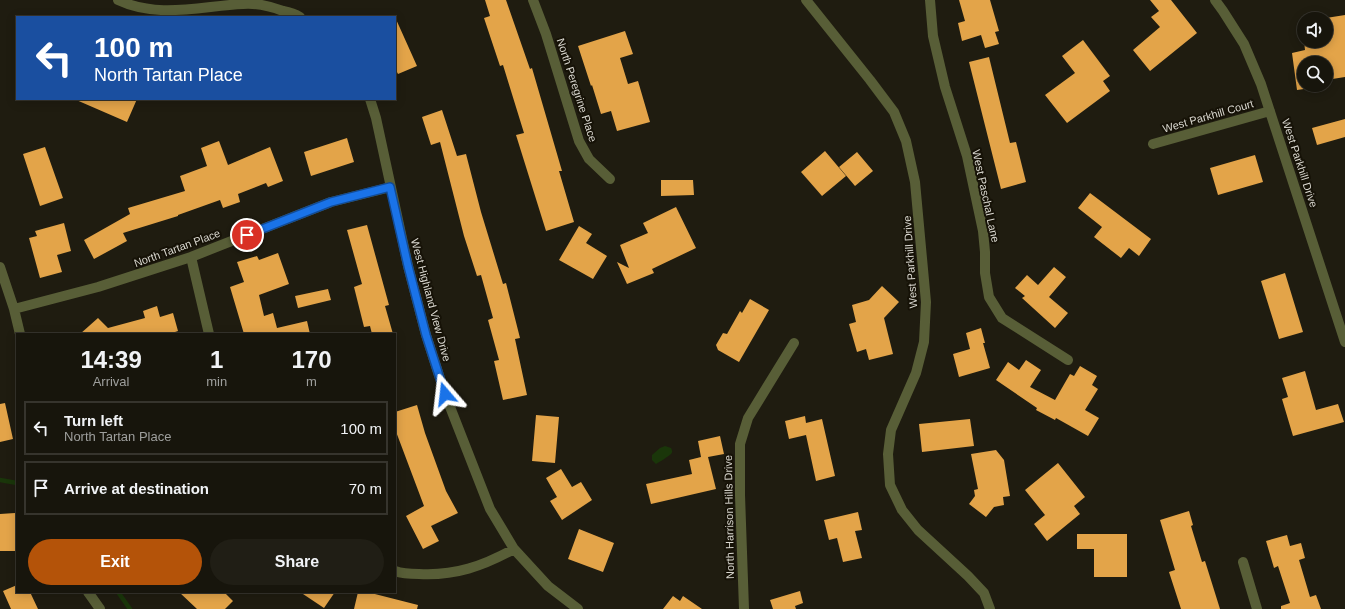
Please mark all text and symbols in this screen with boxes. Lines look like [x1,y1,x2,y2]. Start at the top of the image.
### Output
map controls [1297,12,1333,92]
button: sound [1297,12,1333,48]
icon: left [28,32,80,84]
text: 100 m [94,32,173,63]
street label: North Peregrine Place [555,37,599,143]
button: search [1297,56,1333,92]
text: North Tartan Place [94,65,243,85]
street label: West Parkhill Court [1161,97,1255,135]
street label: West Parkhill Drive [1280,117,1320,209]
street label: West Paschal Lane [970,148,1002,244]
street label: West Parkhill Drive [901,215,919,309]
pin [230,218,264,252]
icon: arrive [236,224,258,246]
street label: North Tartan Place [132,227,222,269]
street label: West Highland View Drive [409,237,453,363]
text: 14:39 [80,346,142,373]
text: 1 [210,346,223,373]
text: 170 [292,346,332,373]
position arrow [424,373,466,415]
text: Arrival [93,374,130,389]
text: min [206,374,227,389]
text: m [306,374,317,389]
text: Turn left [64,412,123,429]
icon: left [30,417,52,439]
text: 100 m [340,420,382,437]
text: North Tartan Place [64,429,171,444]
street label: North Harrison Hills Drive [722,455,736,579]
icon: arrive [30,477,52,499]
text: Arrive at destination [64,480,209,497]
text: 70 m [349,480,382,497]
button: Exit [28,539,202,585]
button: Share [210,539,384,585]

